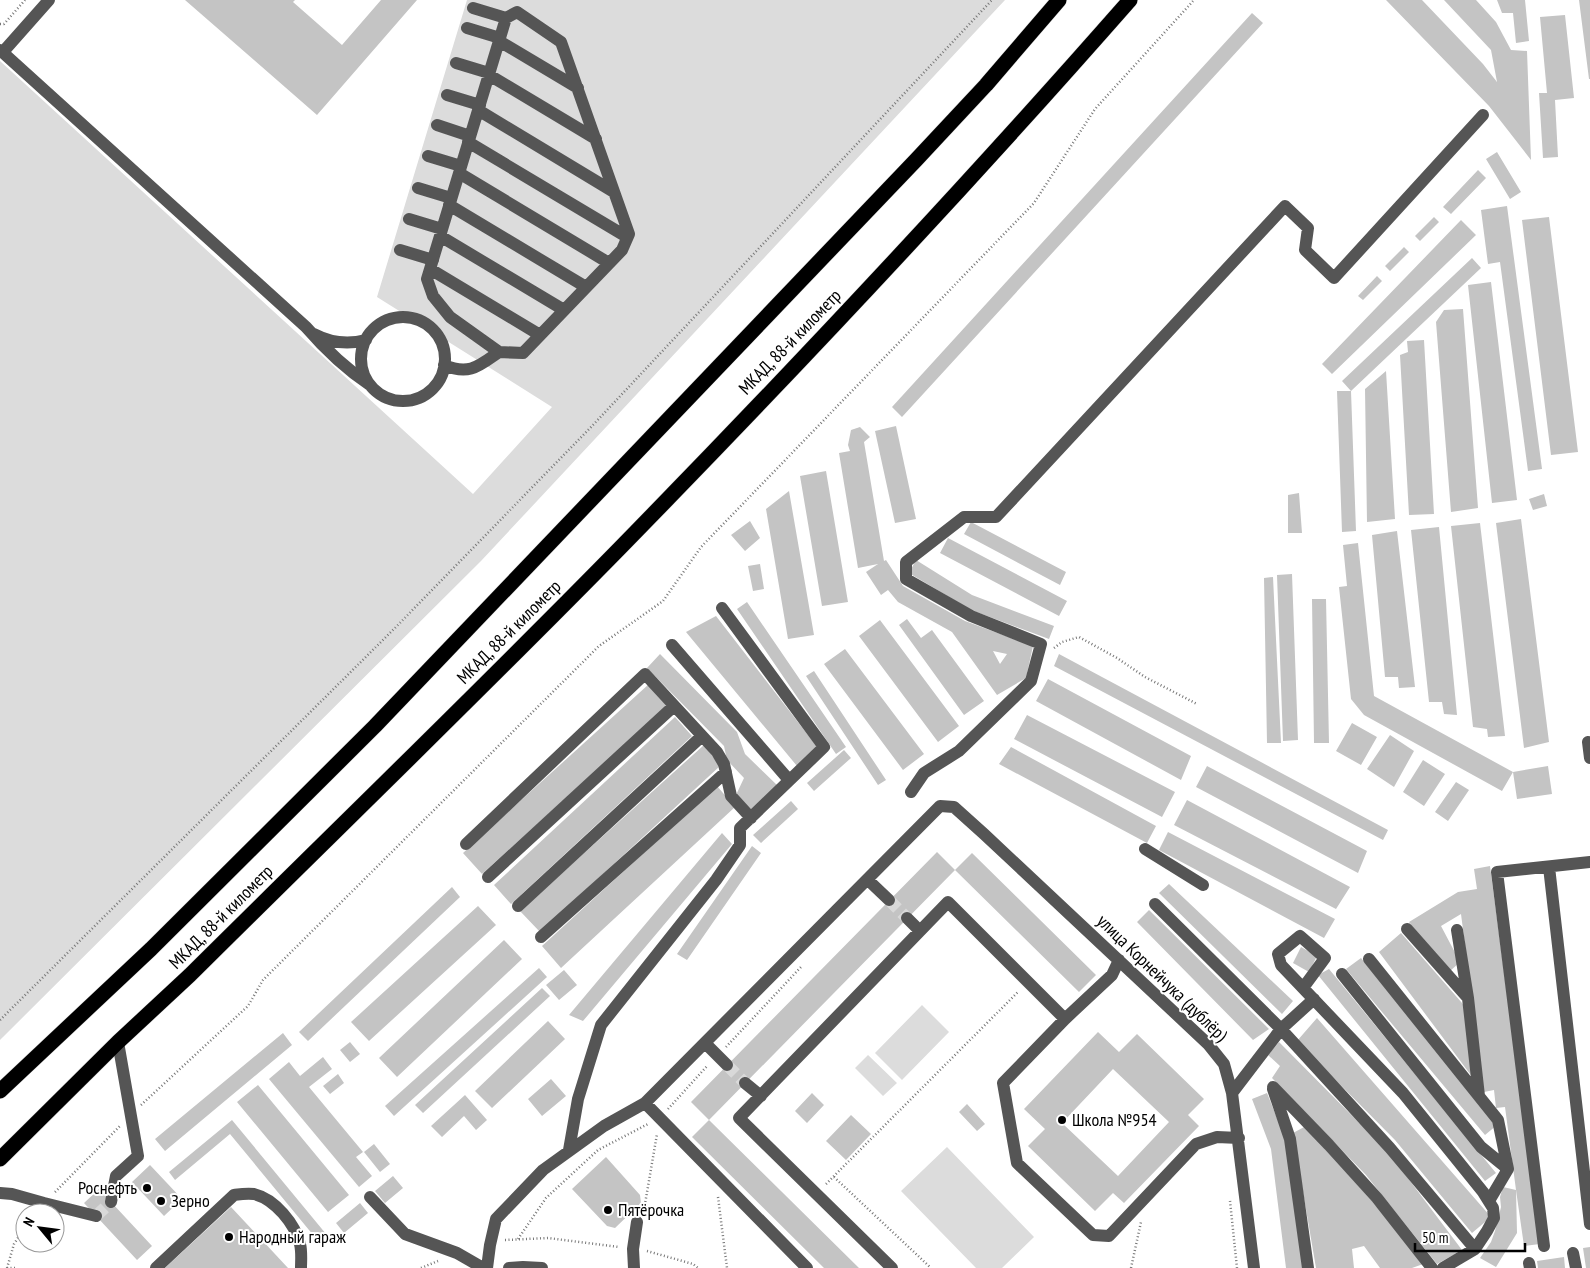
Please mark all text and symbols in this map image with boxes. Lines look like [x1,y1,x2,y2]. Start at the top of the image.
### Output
street label: МКАД, 88-й километр [733,284,846,399]
street label: МКАД, 88-й километр [452,575,566,689]
street label: МКАД, 88-й километр [164,860,278,974]
street label: улица Корнейчука (дублёр) [1092,909,1233,1046]
place label: Школа №954 [1072,1108,1157,1131]
marker: Школа №954 [1056,1114,1068,1126]
place label: Роснефть [78,1176,137,1199]
marker: Роснефть [141,1182,153,1194]
place label: Зерно [171,1189,210,1212]
marker: Зерно [155,1195,167,1207]
place label: Пятёрочка [618,1198,684,1221]
north arrow [15,1203,65,1253]
marker: Пятёрочка [602,1204,614,1216]
text: N [19,1214,38,1229]
scale bar [1415,1220,1525,1252]
place label: Народный гараж [239,1225,346,1248]
text: 50 m [1422,1228,1448,1247]
marker: Народный гараж [223,1231,235,1243]

